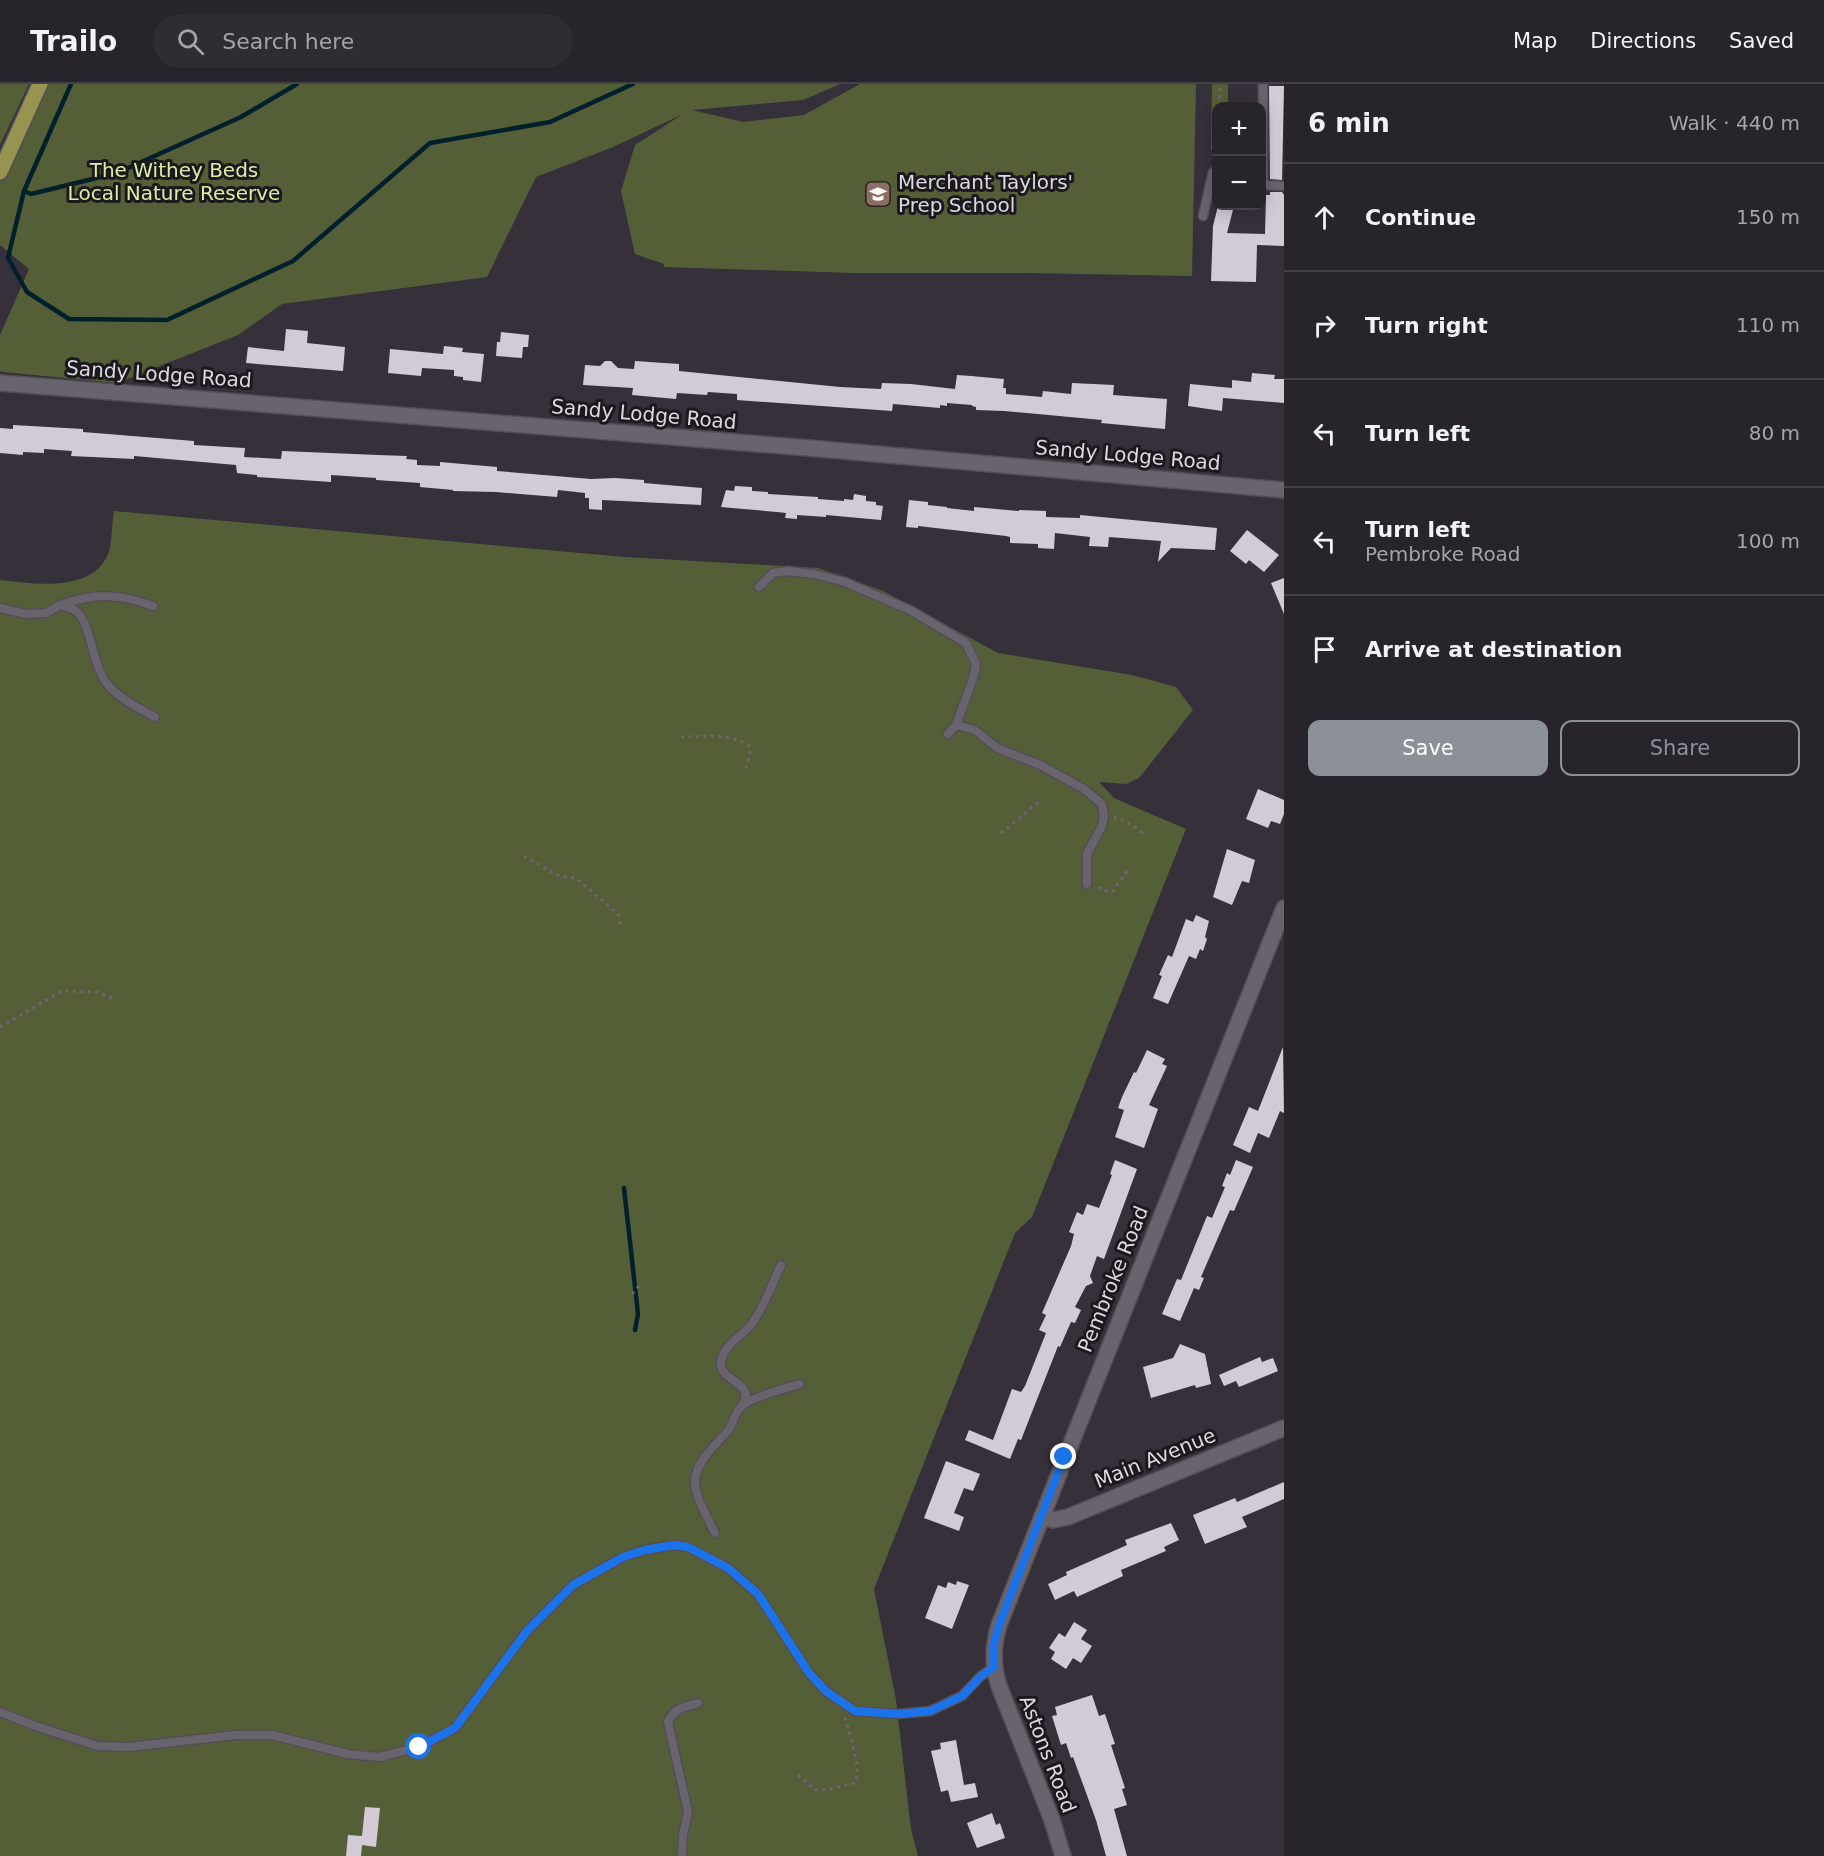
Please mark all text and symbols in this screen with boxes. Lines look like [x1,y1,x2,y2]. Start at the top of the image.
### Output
search box [153,14,573,68]
text: Trailo [30,25,117,58]
icon: search [174,25,207,58]
text: Search here [222,29,354,54]
text: Map [1513,29,1557,53]
text: Directions [1590,29,1696,53]
text: Saved [1729,29,1794,53]
map controls [1212,102,1266,210]
button: + [1212,102,1266,156]
text: 6 min [1308,108,1390,138]
text: Walk · 440 m [1669,111,1800,135]
button: − [1212,156,1266,210]
park label: The Withey Beds Local Nature Reserve [68,158,280,205]
place label: Merchant Taylors' Prep School [898,170,1073,217]
school or university icon: Merchant Taylors' Prep School [863,179,893,209]
icon: ahead [1308,201,1341,234]
text: Continue [1365,205,1476,230]
text: 150 m [1736,205,1800,229]
icon: right [1308,309,1341,342]
text: Turn right [1365,313,1488,338]
text: 110 m [1736,313,1800,337]
street label: Sandy Lodge Road [65,356,253,392]
street label: Sandy Lodge Road [550,394,738,434]
icon: left [1308,417,1341,450]
text: Turn left [1365,421,1470,446]
text: 80 m [1749,421,1800,445]
street label: Sandy Lodge Road [1034,435,1222,475]
text: Turn left [1365,517,1470,542]
icon: left [1308,525,1341,558]
text: 100 m [1736,529,1800,553]
text: Pembroke Road [1365,542,1521,566]
icon: arrive [1308,633,1341,666]
text: Arrive at destination [1365,637,1622,662]
button: Save [1308,720,1548,776]
button: Share [1560,720,1800,776]
street label: Pembroke Road [1073,1202,1153,1356]
street label: Main Avenue [1091,1423,1219,1493]
route end [1050,1443,1076,1469]
street label: Astons Road [1015,1692,1081,1816]
route start [405,1733,431,1759]

